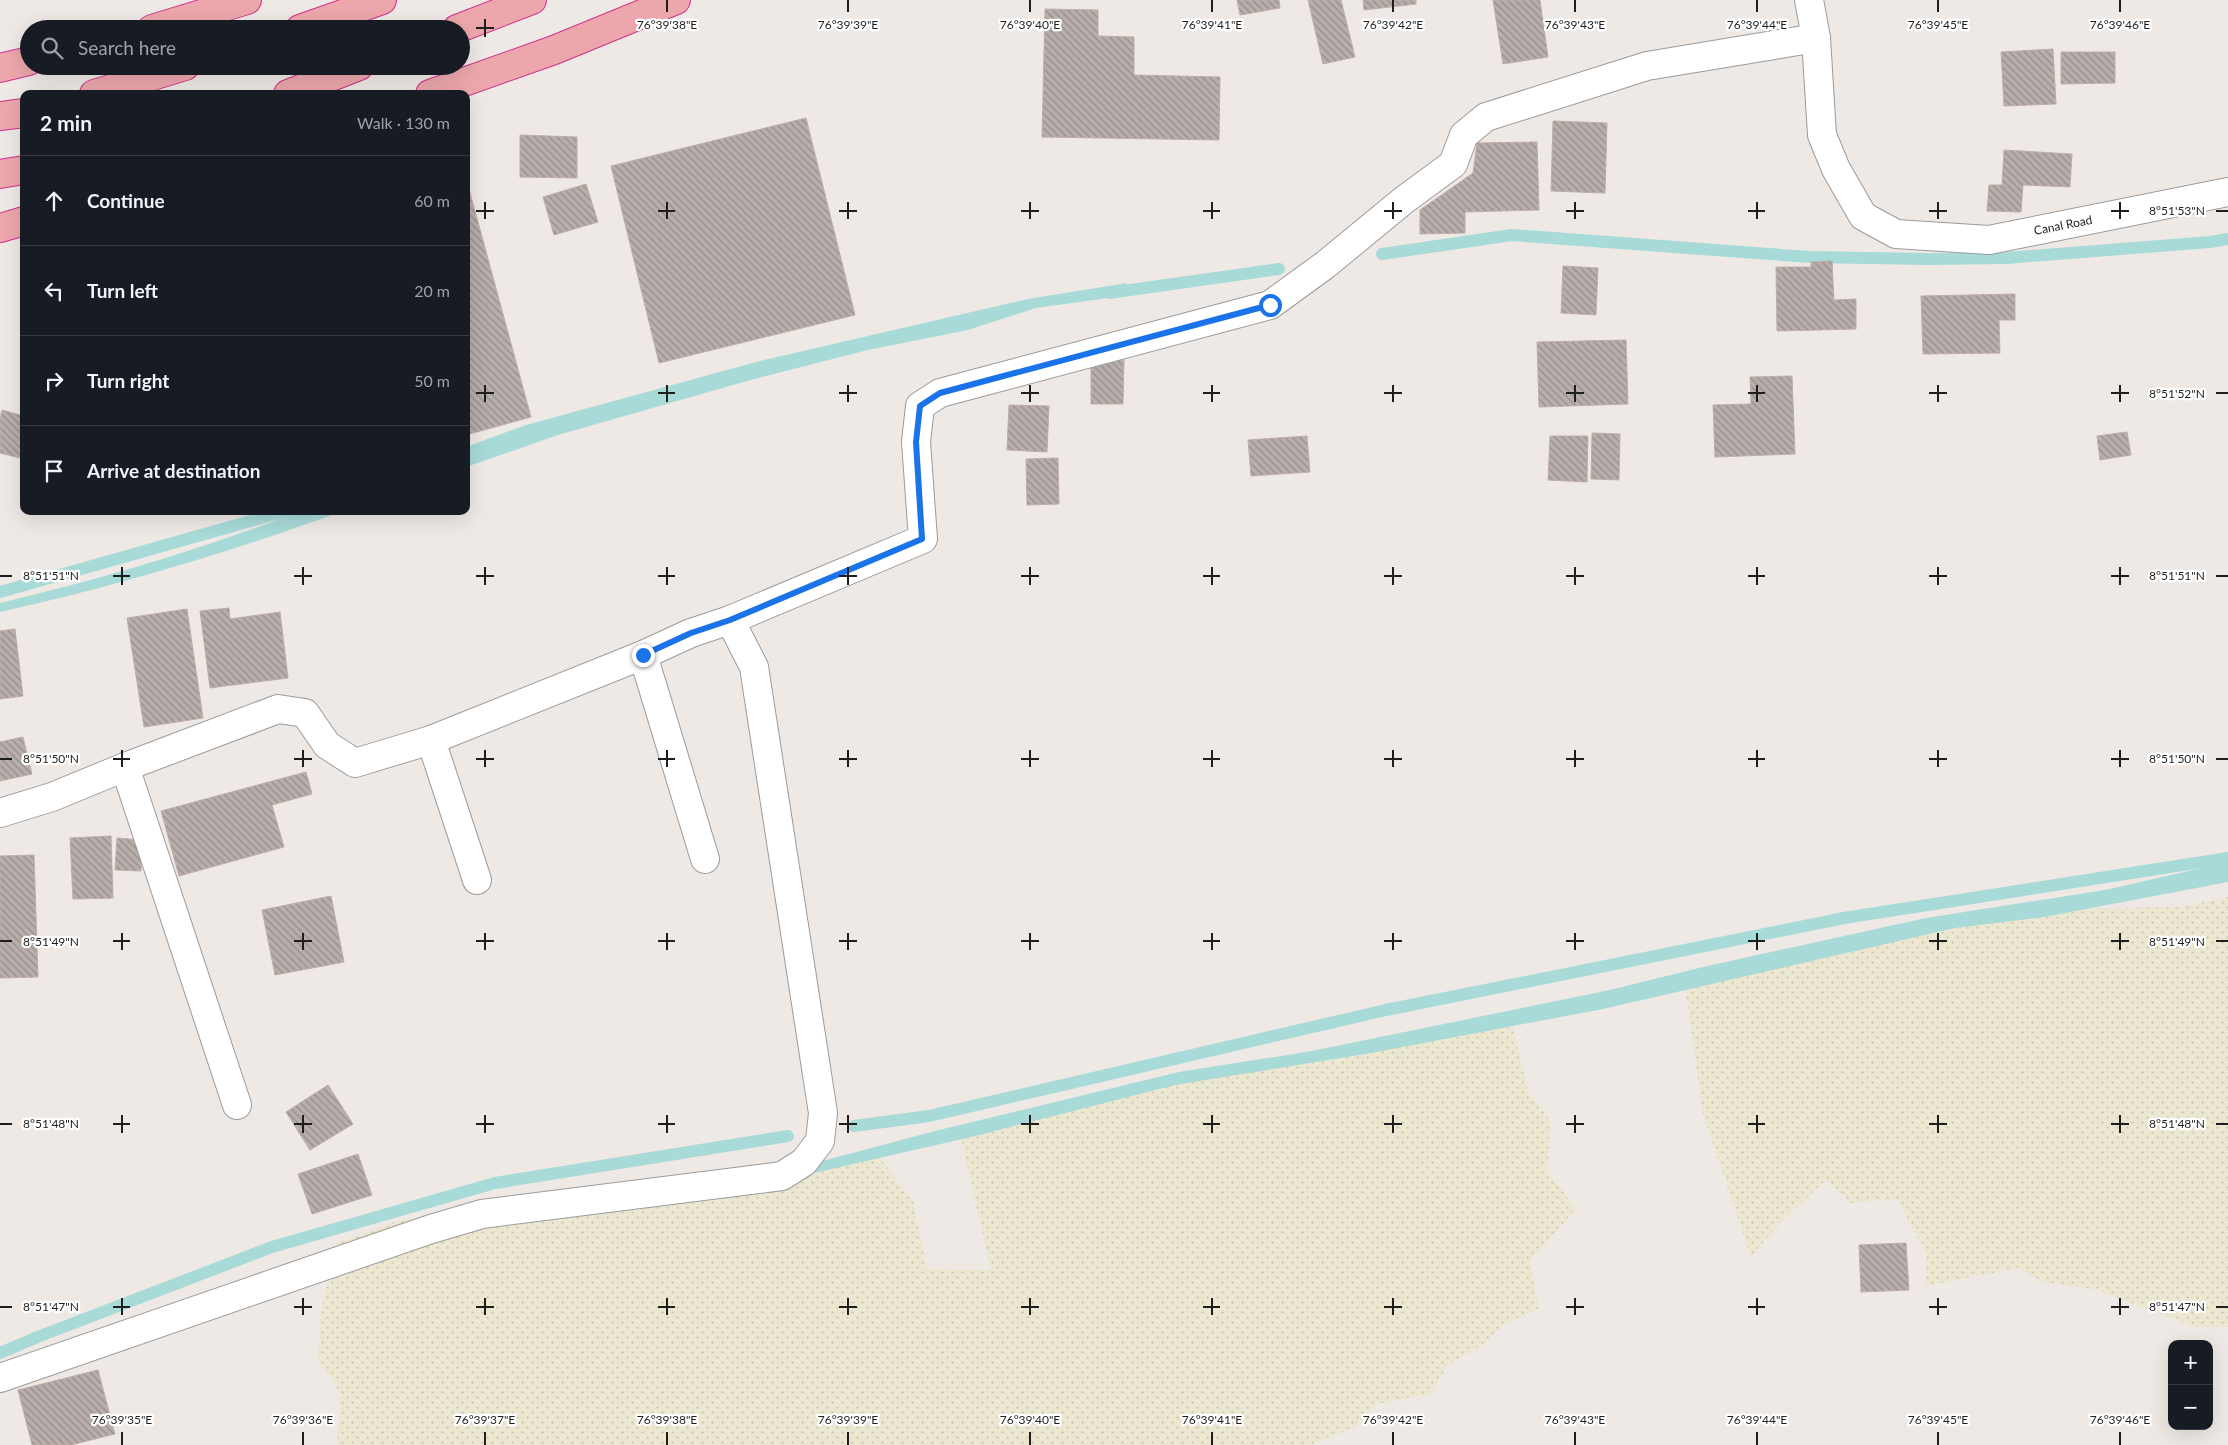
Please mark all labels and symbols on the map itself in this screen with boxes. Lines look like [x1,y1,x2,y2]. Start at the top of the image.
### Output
text: 76°39'38"E [637,17,697,32]
text: 76°39'39"E [818,17,878,32]
text: 76°39'40"E [1000,17,1060,32]
text: 76°39'41"E [1182,17,1242,32]
text: 76°39'42"E [1363,17,1423,32]
text: 76°39'43"E [1545,17,1605,32]
text: 76°39'44"E [1727,17,1787,32]
text: 76°39'45"E [1908,17,1968,32]
text: 76°39'46"E [2090,17,2150,32]
text: 8°51'53"N [2149,203,2205,218]
street label: Canal Road [2033,212,2093,238]
route start [1259,294,1282,317]
text: 8°51'52"N [2149,386,2205,401]
text: 8°51'51"N [23,568,79,583]
text: 8°51'51"N [2149,568,2205,583]
route end [632,644,655,667]
text: 8°51'50"N [23,751,79,766]
text: 8°51'50"N [2149,751,2205,766]
text: 8°51'49"N [23,934,79,949]
text: 8°51'49"N [2149,934,2205,949]
text: 8°51'48"N [23,1116,79,1131]
text: 8°51'48"N [2149,1116,2205,1131]
text: 8°51'47"N [23,1299,79,1314]
text: 8°51'47"N [2149,1299,2205,1314]
text: 76°39'35"E [92,1412,152,1427]
text: 76°39'36"E [273,1412,333,1427]
text: 76°39'37"E [455,1412,515,1427]
text: 76°39'38"E [637,1412,697,1427]
text: 76°39'39"E [818,1412,878,1427]
text: 76°39'40"E [1000,1412,1060,1427]
text: 76°39'41"E [1182,1412,1242,1427]
text: 76°39'42"E [1363,1412,1423,1427]
text: 76°39'43"E [1545,1412,1605,1427]
text: 76°39'44"E [1727,1412,1787,1427]
text: 76°39'45"E [1908,1412,1968,1427]
text: 76°39'46"E [2090,1412,2150,1427]

